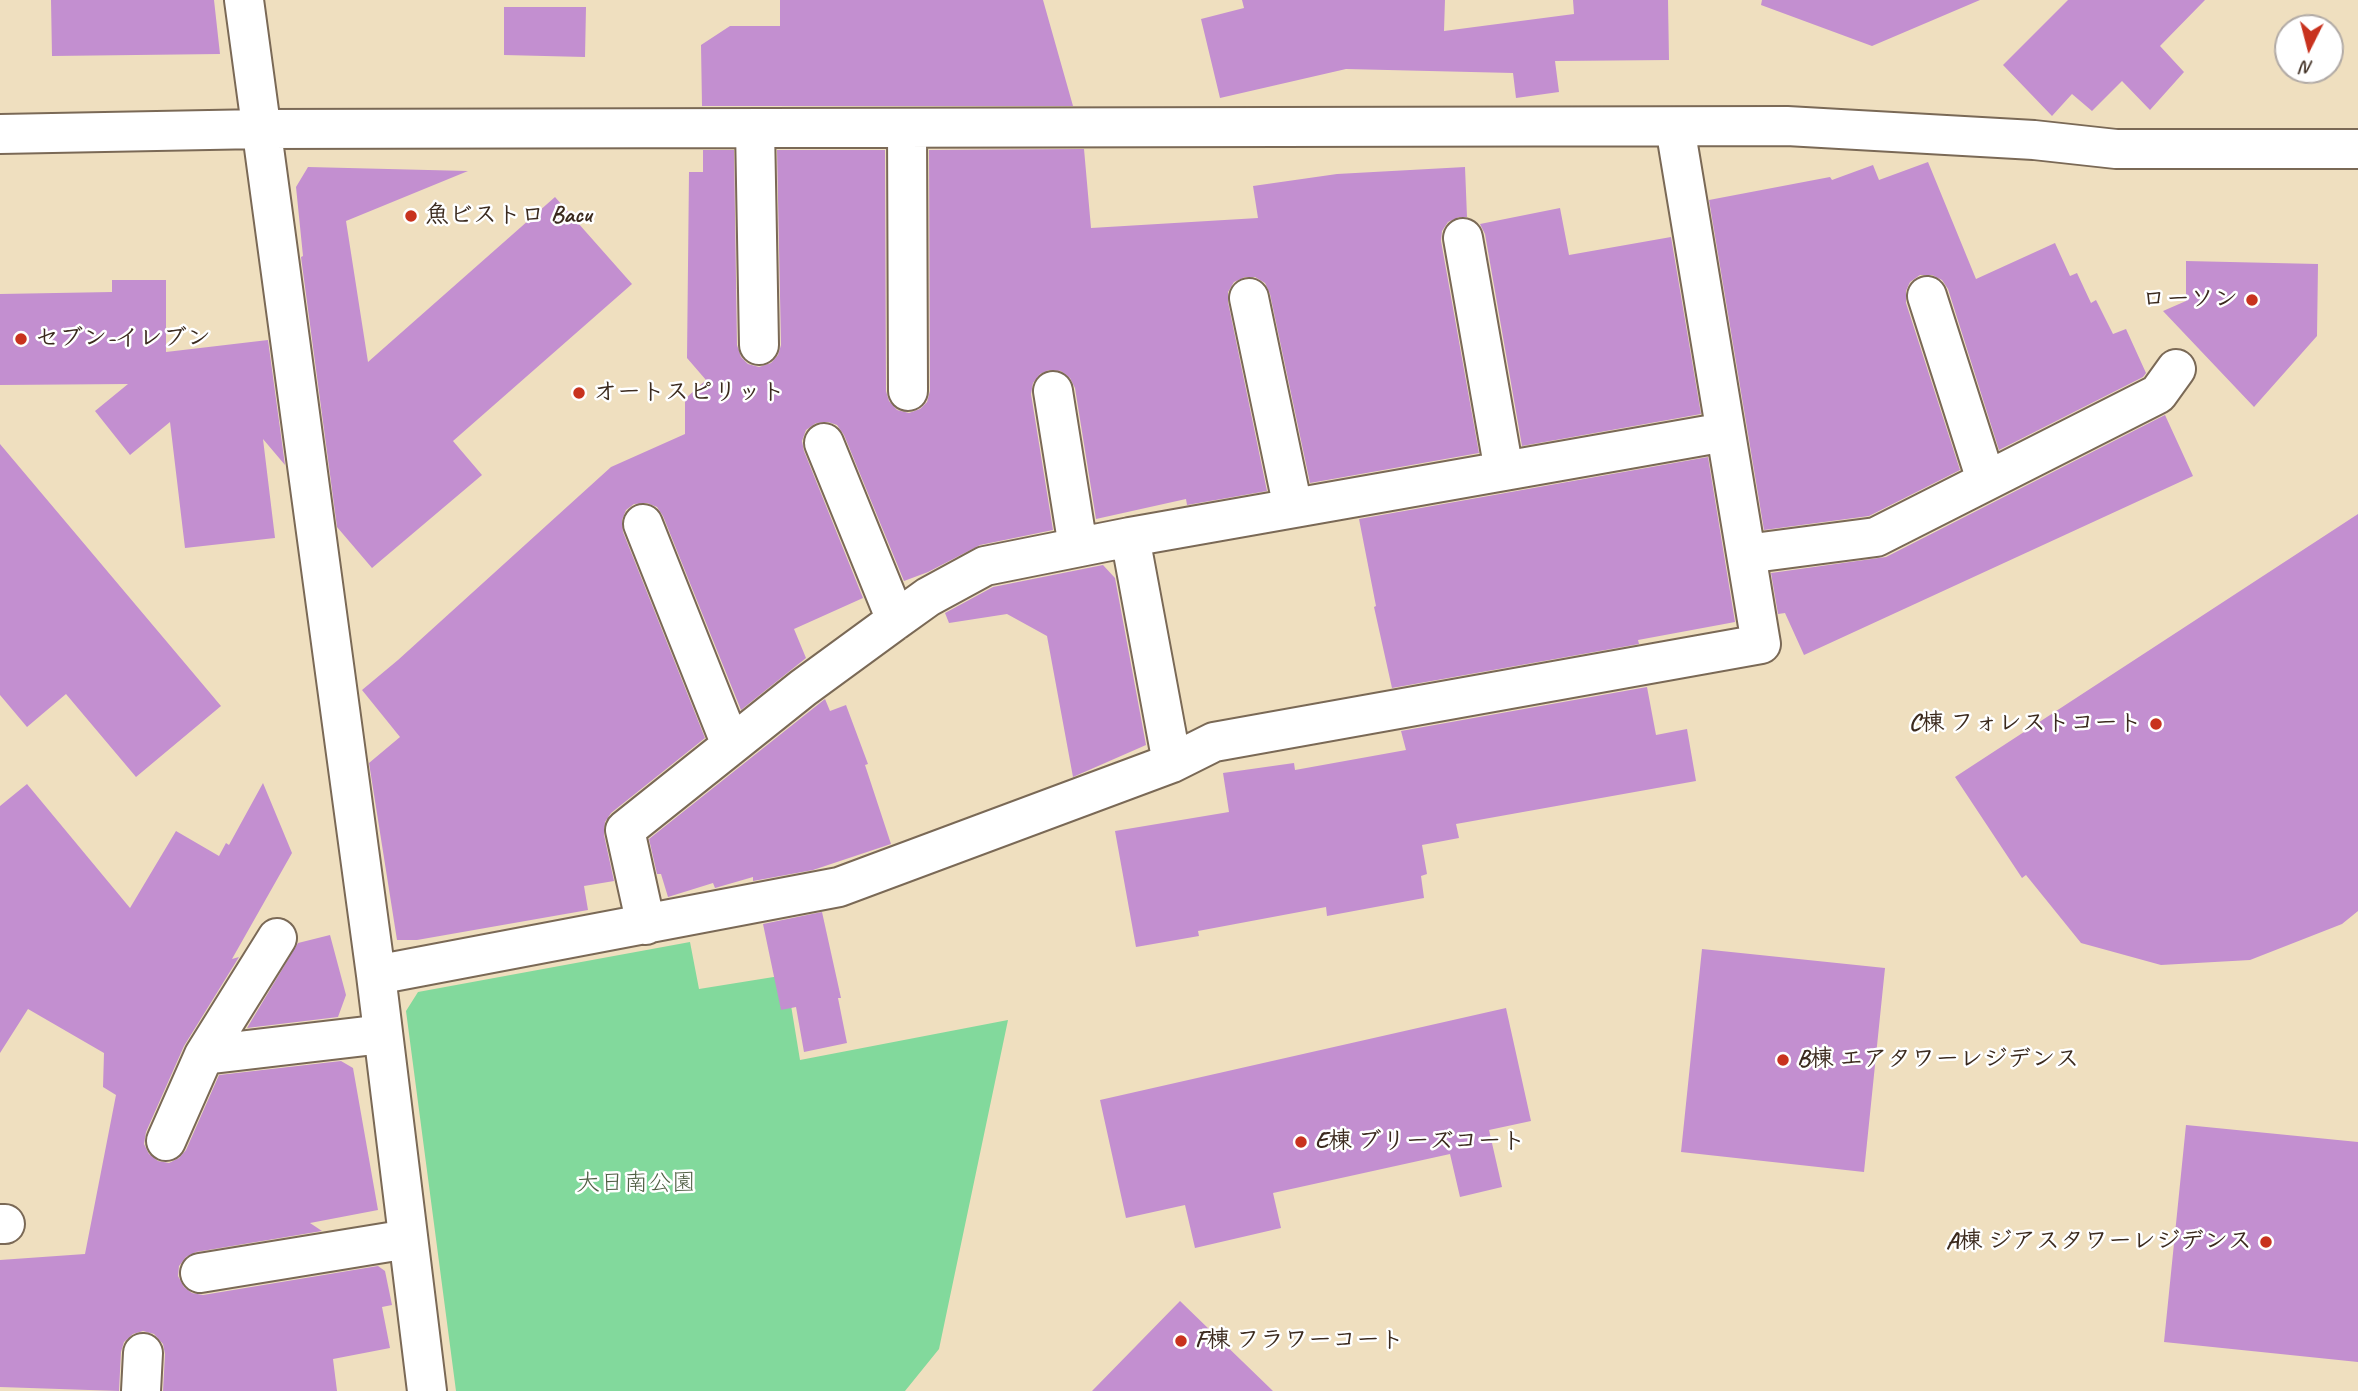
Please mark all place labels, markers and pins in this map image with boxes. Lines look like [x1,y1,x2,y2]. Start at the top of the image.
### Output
place label: 魚ビストロ Bacu [425,202,592,230]
marker: 魚ビストロ Bacu [403,208,419,224]
place label: ローソン [2142,286,2238,314]
marker: ローソン [2244,292,2260,308]
place label: セブン-イレブン [35,325,211,353]
marker: セブン-イレブン [13,331,29,347]
place label: オートスピリット [593,379,785,407]
marker: オートスピリット [571,385,587,401]
place label: C棟 フォレストコート [1909,710,2142,738]
marker: C棟 フォレストコート [2148,716,2164,732]
place label: B棟 エアタワーレジデンス [1797,1046,2079,1074]
marker: B棟 エアタワーレジデンス [1775,1052,1791,1068]
place label: E棟 ブリーズコート [1315,1128,1526,1156]
marker: E棟 ブリーズコート [1293,1134,1309,1150]
place label: A棟 ジアスタワーレジデンス [1946,1228,2252,1256]
marker: A棟 ジアスタワーレジデンス [2258,1234,2274,1250]
place label: F棟 フラワーコート [1195,1327,1404,1355]
marker: F棟 フラワーコート [1173,1333,1189,1349]

